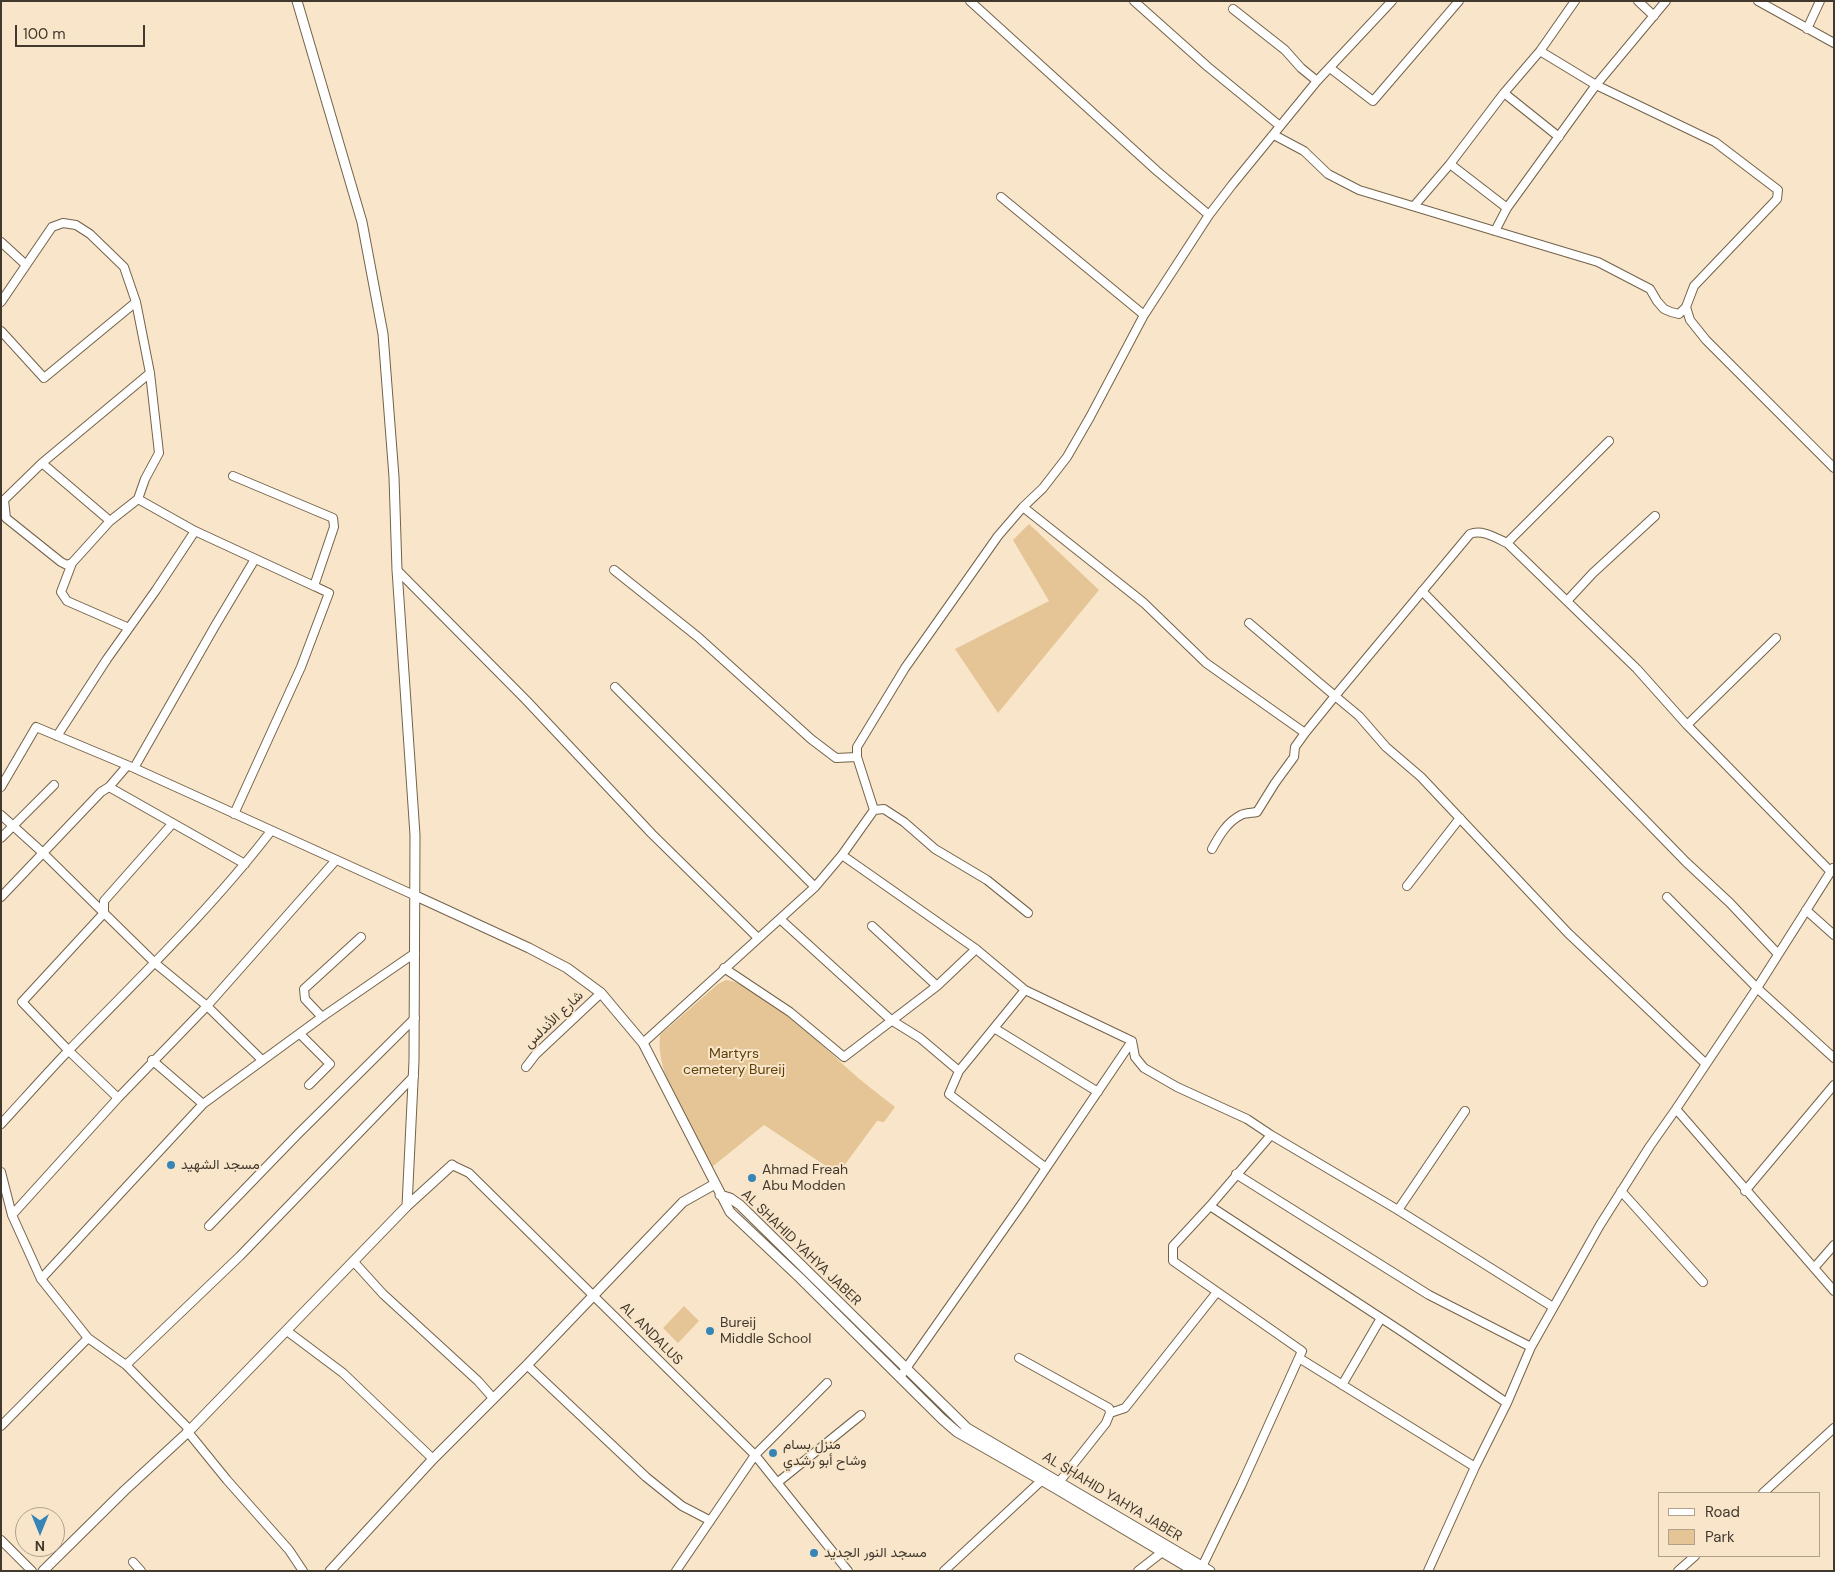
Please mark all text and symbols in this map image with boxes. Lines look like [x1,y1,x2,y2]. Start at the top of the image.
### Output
scale bar [18,15,148,47]
text: 100 m [23,24,66,44]
street label: شارع الأندلس [521,988,587,1052]
park label: Martyrs cemetery Bureij [683,1046,785,1078]
place label: مسجد الشهيد [181,1157,260,1173]
marker: مسجد الشهيد [165,1159,177,1171]
place label: Ahmad Freah Abu Modden [762,1162,848,1194]
marker: Ahmad Freah Abu Modden [746,1172,758,1184]
street label: AL SHAHID YAHYA JABER [738,1186,864,1310]
street label: AL ANDALUS [616,1299,686,1369]
place label: Bureij Middle School [720,1315,811,1348]
marker: Bureij Middle School [704,1325,716,1337]
place label: منزل بسام وشاح أبو رشدي [783,1437,866,1470]
marker: منزل بسام وشاح أبو رشدي [767,1447,779,1459]
street label: AL SHAHID YAHYA JABER [1039,1449,1185,1545]
legend [1658,1492,1820,1557]
text: Road [1705,1502,1740,1522]
north arrow [15,1507,65,1557]
text: Park [1705,1527,1735,1547]
text: N [35,1537,45,1555]
place label: مسجد النور الجديد [824,1545,927,1561]
marker: مسجد النور الجديد [808,1547,820,1559]

